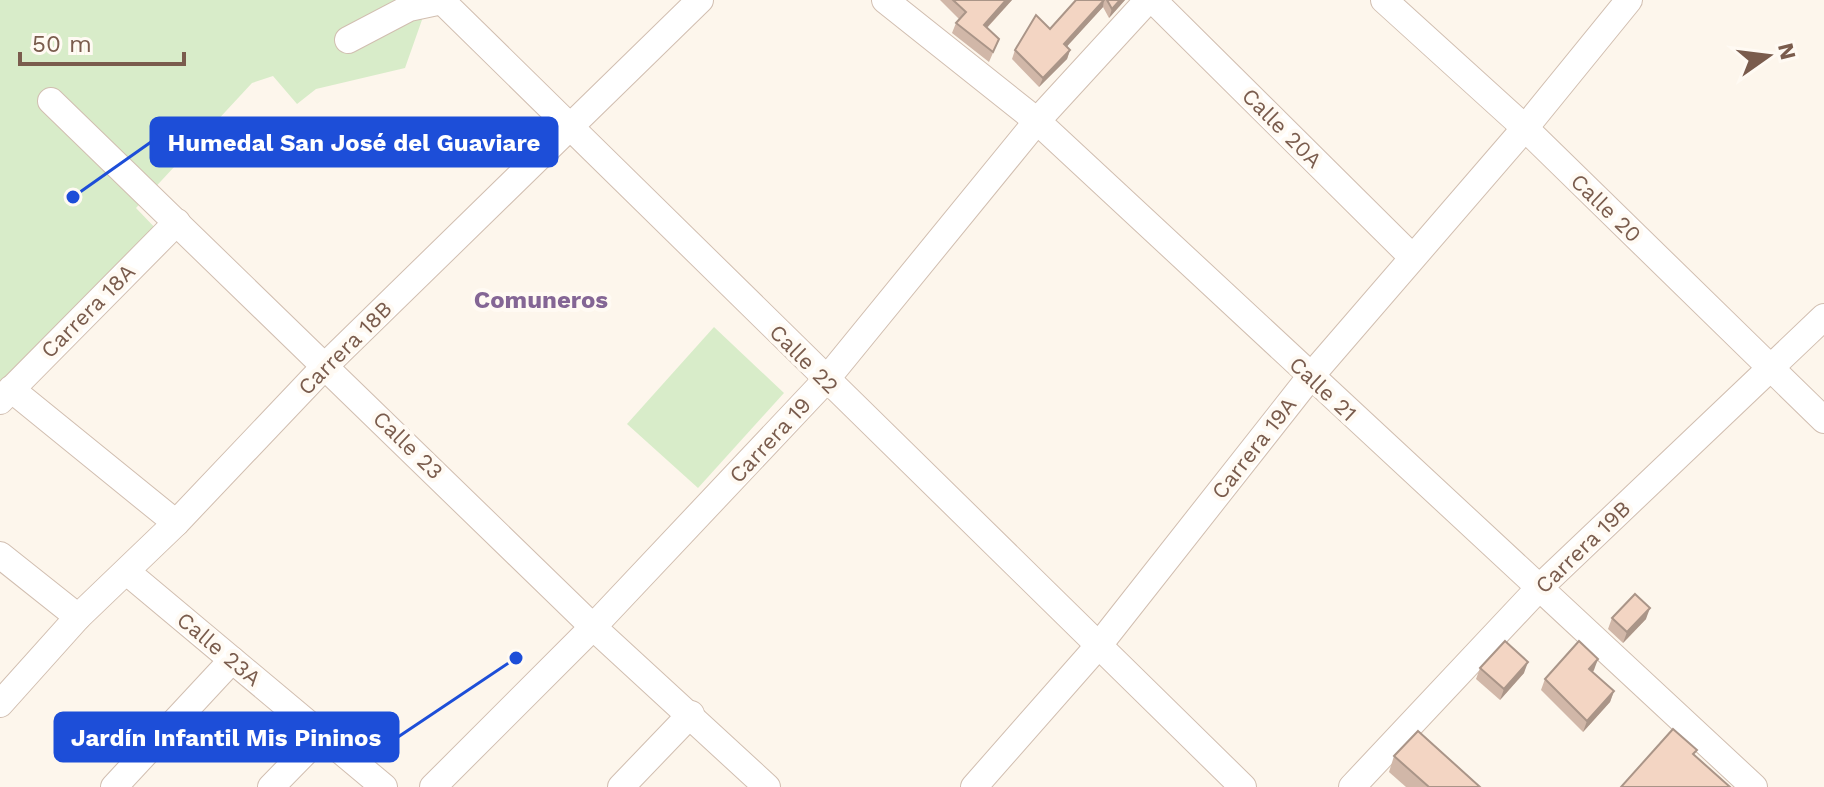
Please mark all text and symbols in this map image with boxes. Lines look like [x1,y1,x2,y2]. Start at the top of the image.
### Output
scale bar [20,16,184,66]
north arrow [1728,16,1808,96]
text: 50 m [32,30,92,58]
text: N [1773,40,1801,62]
street label: Calle 20A [1237,83,1327,173]
callout: Humedal San José del Guaviare [151,118,557,166]
text: Humedal San José del Guaviare [168,129,541,157]
street label: Calle 20 [1566,169,1646,247]
street label: Carrera 18A [36,259,140,363]
district label: Comuneros [474,286,608,314]
street label: Carrera 18B [293,296,397,400]
street label: Calle 22 [764,319,844,399]
street label: Calle 21 [1284,352,1362,426]
street label: Carrera 19 [724,392,816,488]
street label: Carrera 19A [1207,392,1301,504]
street label: Calle 23 [368,406,448,484]
street label: Carrera 19B [1530,496,1636,598]
street label: Calle 23A [172,607,266,691]
callout: Jardín Infantil Mis Pininos [55,713,398,761]
text: Jardín Infantil Mis Pininos [71,724,381,752]

